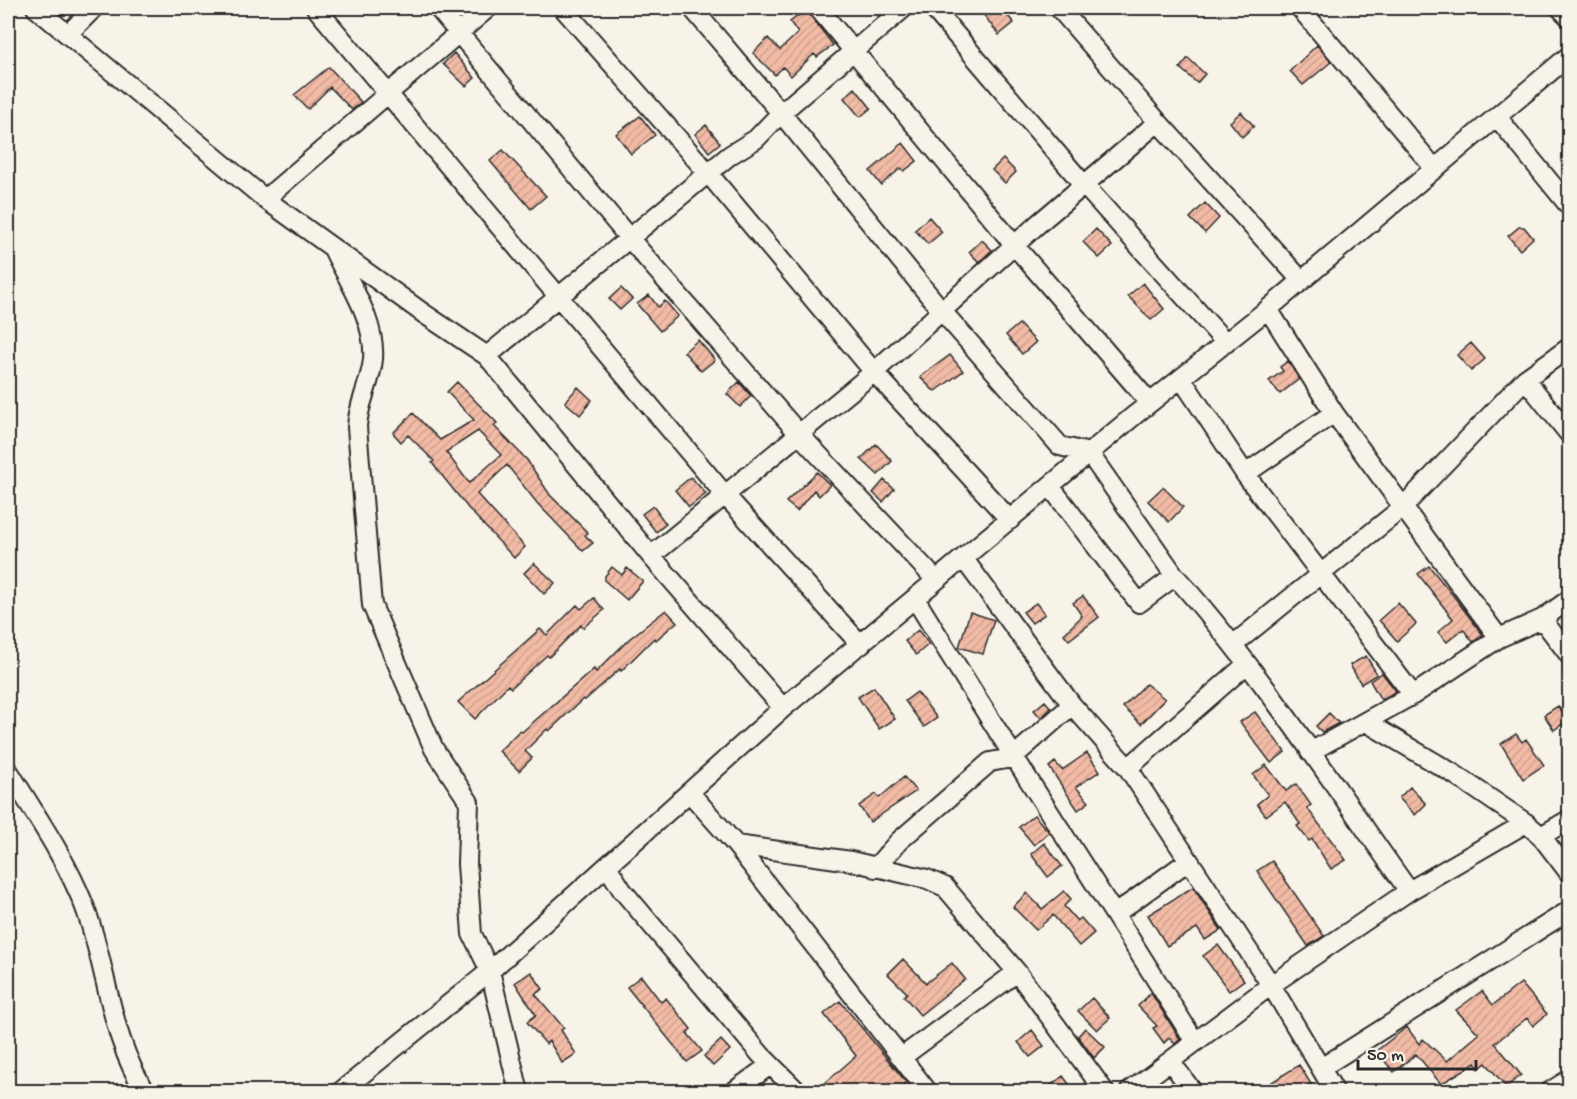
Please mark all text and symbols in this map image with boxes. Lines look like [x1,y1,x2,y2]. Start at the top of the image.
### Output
scale bar [1358,1033,1476,1071]
text: 50 m [1367,1046,1404,1067]

